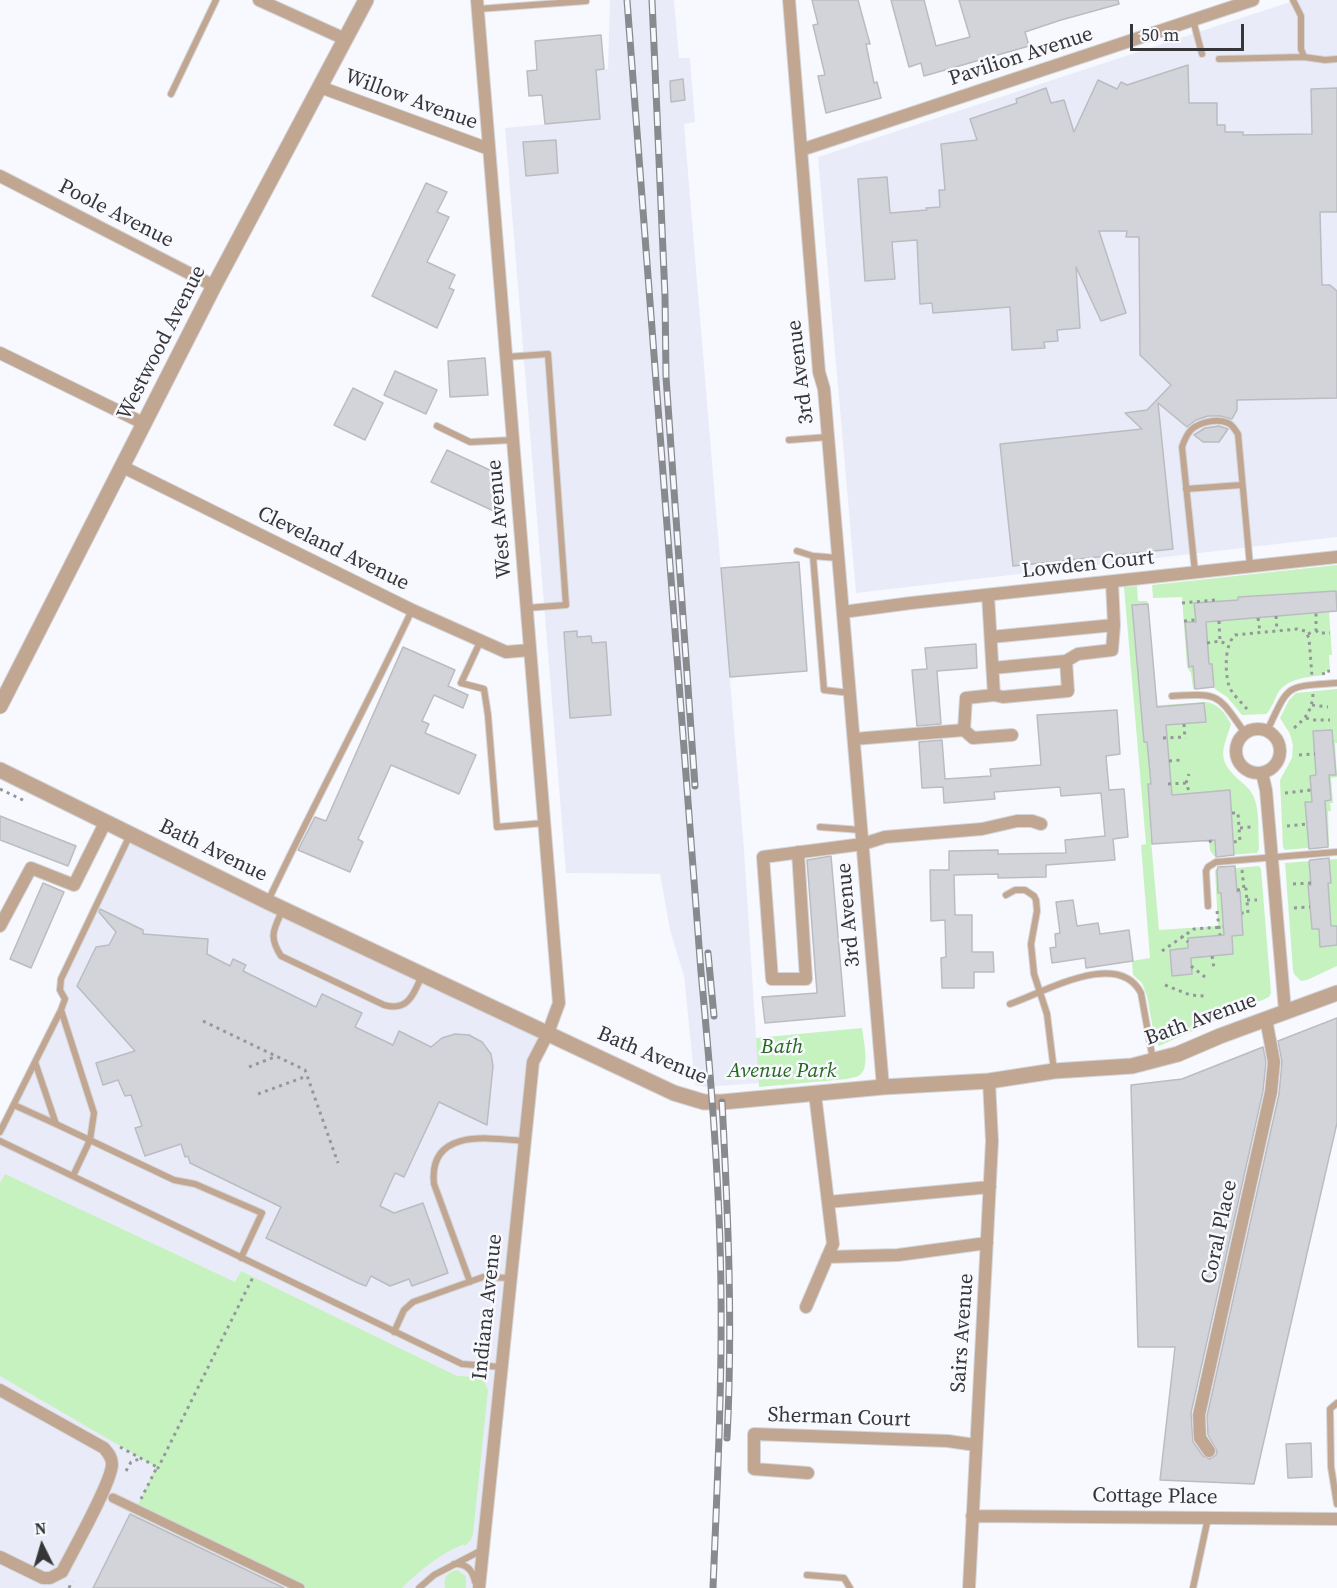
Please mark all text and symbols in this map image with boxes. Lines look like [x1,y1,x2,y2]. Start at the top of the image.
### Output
scale bar [1133,12,1247,50]
street label: Pavilion Avenue [946,22,1096,92]
text: 50 m [1141,22,1179,47]
street label: Willow Avenue [341,64,481,136]
street label: Poole Avenue [54,174,178,254]
street label: Westwood Avenue [112,262,212,424]
street label: 3rd Avenue [782,318,820,426]
street label: West Avenue [482,459,518,579]
street label: Cleveland Avenue [253,501,413,597]
street label: Lowden Court [1021,546,1155,584]
street label: Bath Avenue [155,814,271,888]
street label: 3rd Avenue [832,862,866,968]
street label: Bath Avenue [1142,988,1260,1052]
street label: Bath Avenue [593,1022,711,1090]
park label: Bath Avenue Park [728,1035,836,1085]
street label: Coral Place [1197,1178,1243,1286]
street label: Indiana Avenue [468,1233,508,1381]
street label: Sairs Avenue [946,1273,980,1393]
street label: Sherman Court [767,1403,911,1433]
street label: Cottage Place [1092,1483,1218,1511]
north arrow [12,1516,72,1576]
text: N [34,1517,47,1540]

